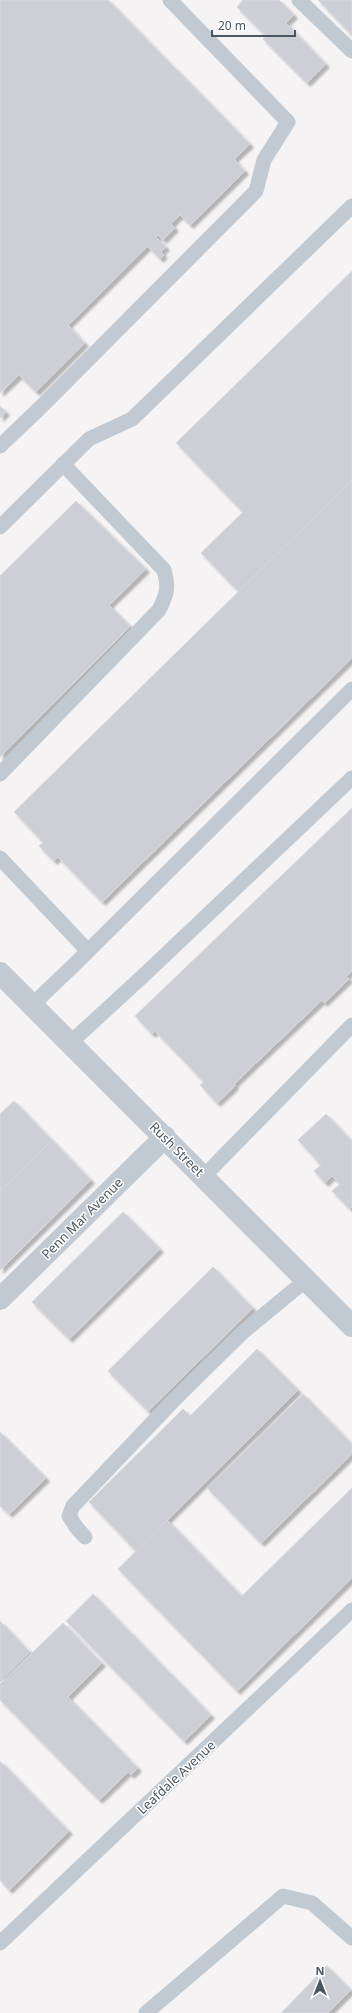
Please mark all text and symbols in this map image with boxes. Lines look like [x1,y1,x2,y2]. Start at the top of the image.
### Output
scale bar [212,12,295,38]
text: 20 m [218,17,246,34]
street label: Rush Street [146,1118,208,1180]
street label: Penn Mar Avenue [37,1173,127,1263]
street label: Leafdale Avenue [133,1736,219,1818]
north arrow [300,1961,340,2001]
text: N [316,1963,324,1978]

